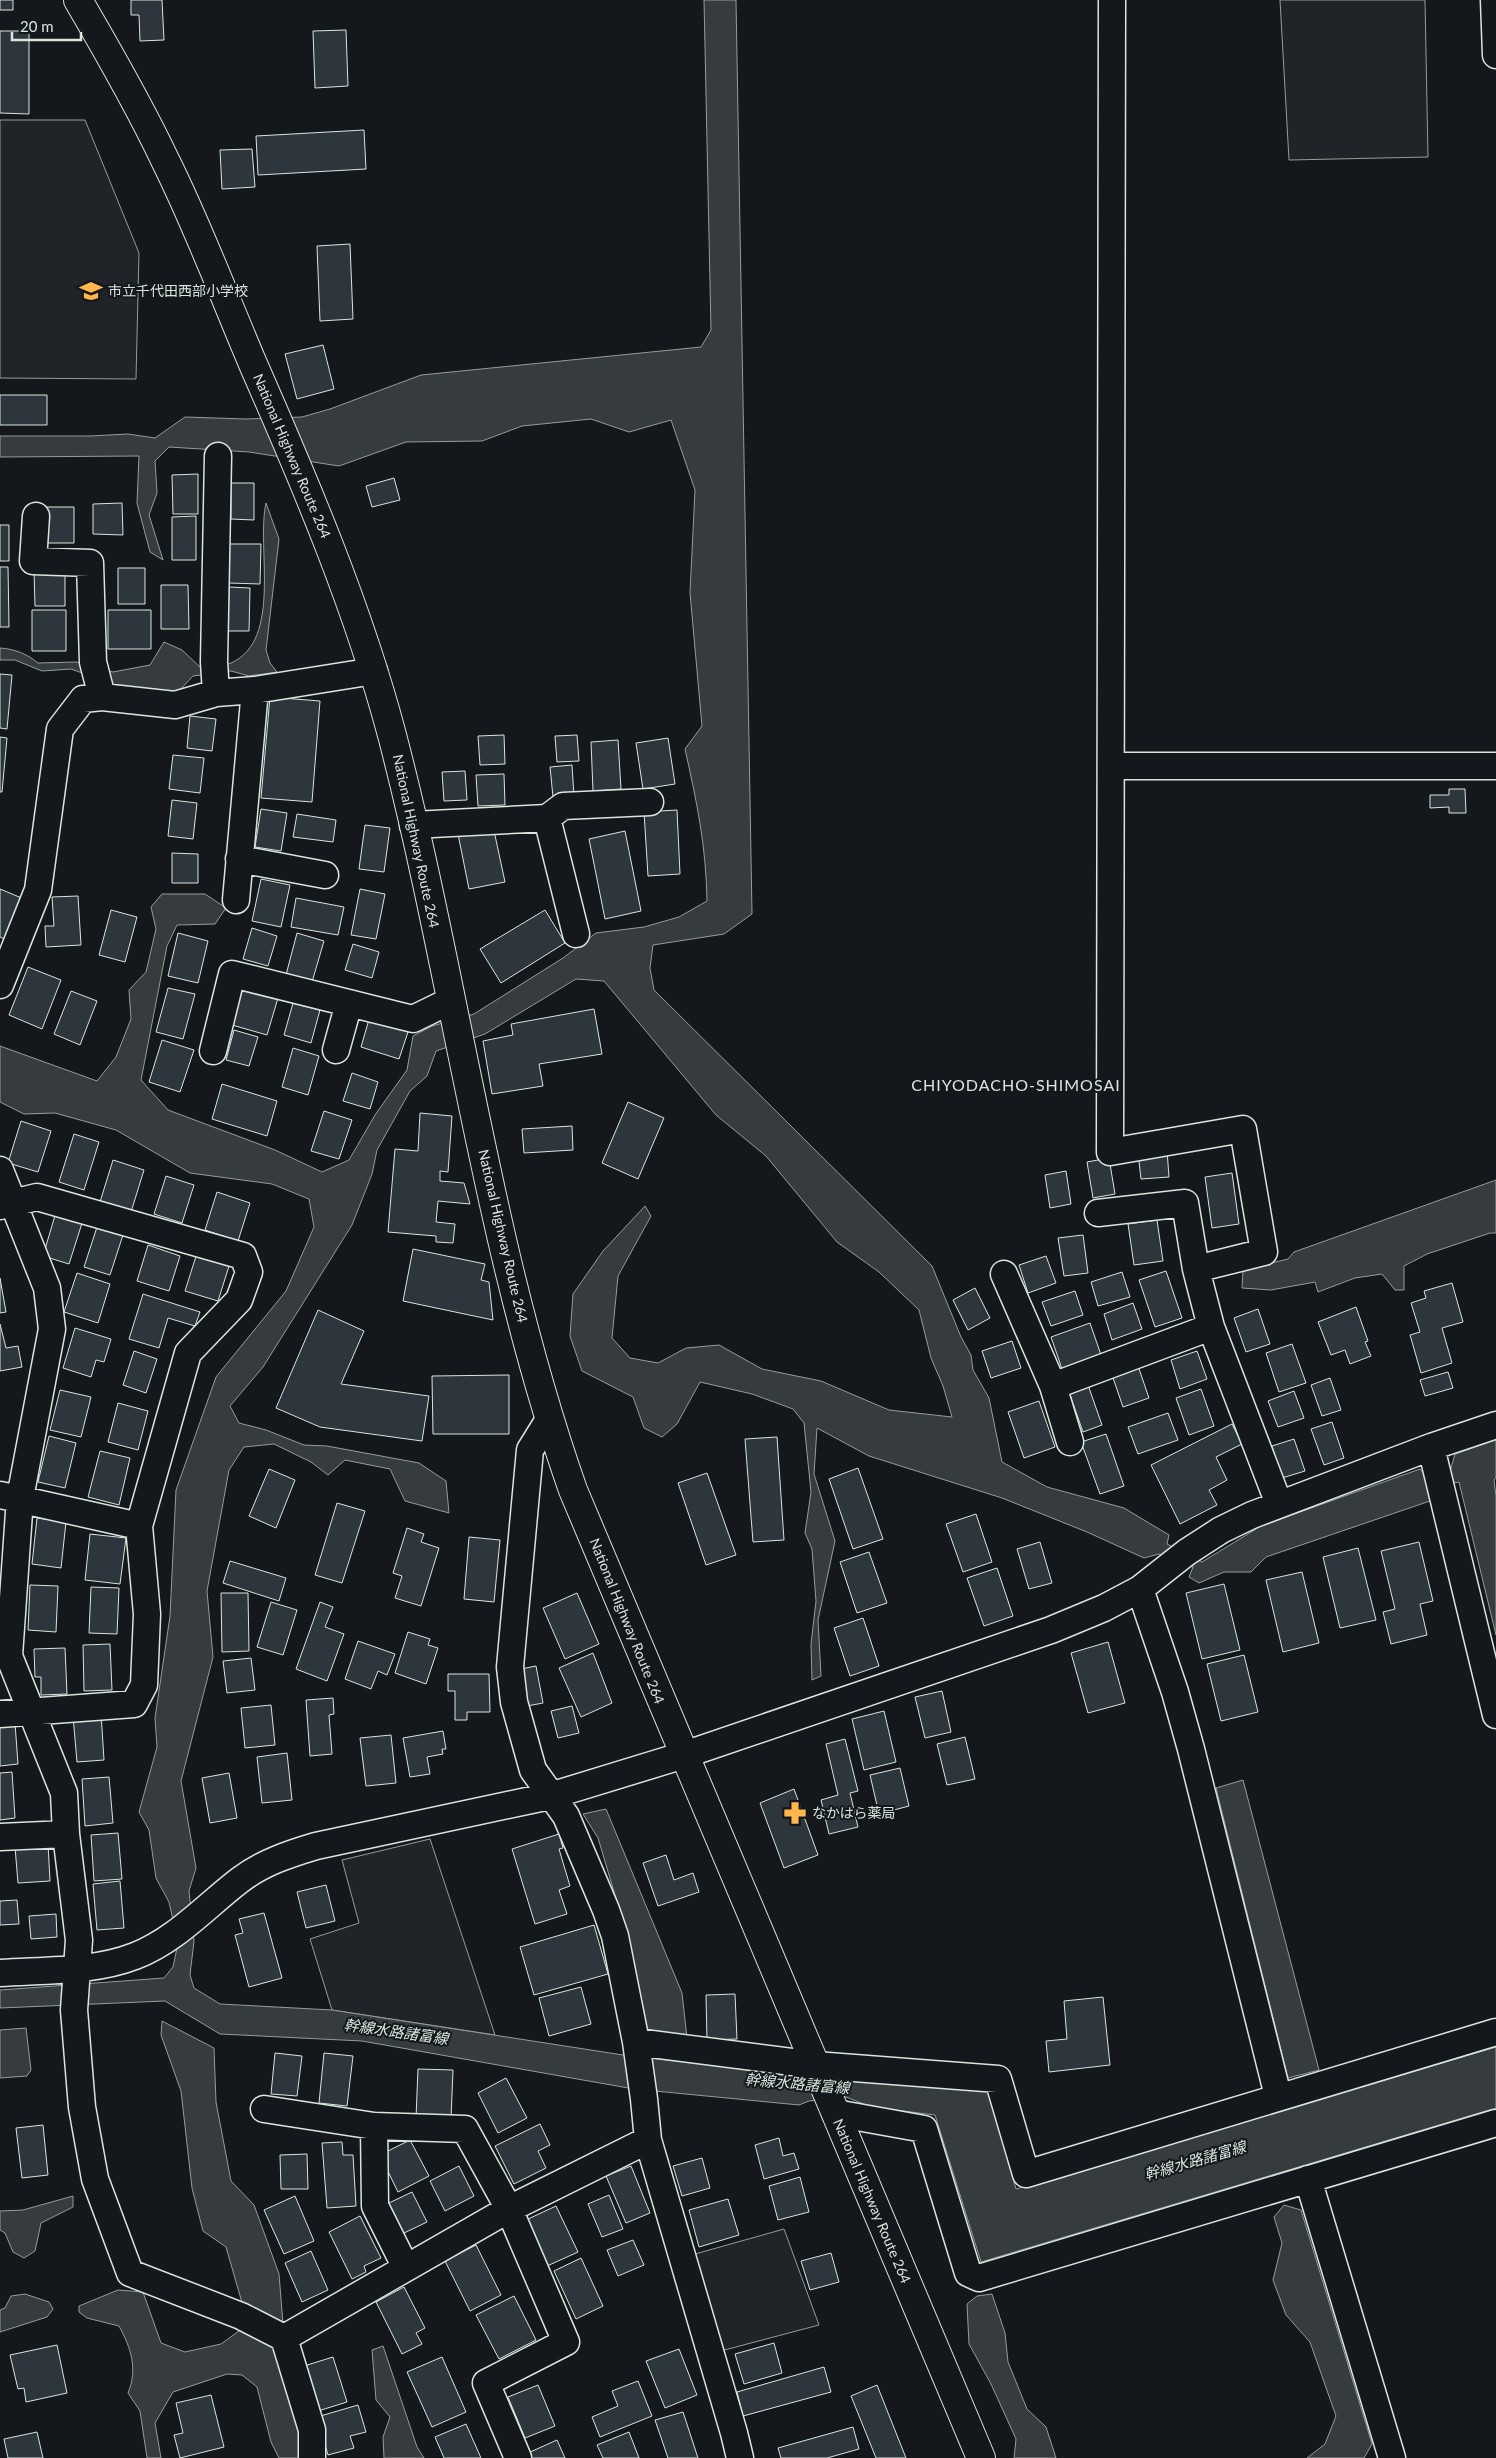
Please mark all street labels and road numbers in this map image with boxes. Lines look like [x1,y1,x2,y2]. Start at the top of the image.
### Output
street label: National Highway Route 264 [250,371,335,541]
street label: National Highway Route 264 [390,753,443,929]
street label: National Highway Route 264 [475,1148,532,1324]
street label: National Highway Route 264 [586,1536,669,1706]
street label: National Highway Route 264 [830,2116,915,2286]

